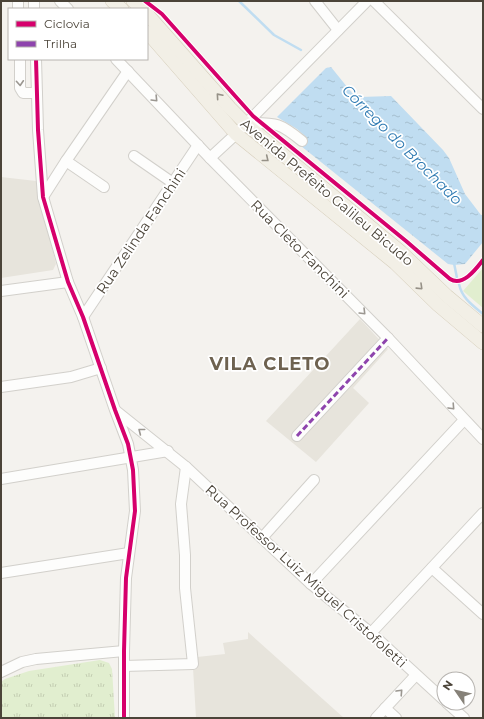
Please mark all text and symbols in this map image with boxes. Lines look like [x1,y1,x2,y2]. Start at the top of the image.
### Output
legend [8,8,148,60]
text: Ciclovia [44,16,90,31]
text: Trilha [44,36,77,51]
one-way arrow [16,80,25,86]
water label: Córrego do Brochado [338,80,467,209]
one-way arrow [217,93,224,100]
one-way arrow [150,94,157,102]
street label: Avenida Prefeito Galileu Bicudo [237,114,417,270]
one-way arrow [262,154,269,161]
street label: Rua Zelinda Fanchini [92,165,190,297]
street label: Rua Cleto Fanchini [247,196,353,302]
one-way arrow [415,282,423,290]
one-way arrow [358,307,366,315]
district label: VILA CLETO [208,353,331,375]
one-way arrow [447,402,454,410]
one-way arrow [139,428,146,435]
street label: Rua Professor Luiz Miguel Cristofoletti [201,481,411,671]
north arrow [436,671,476,711]
text: N [439,678,456,693]
one-way arrow [396,689,403,696]

